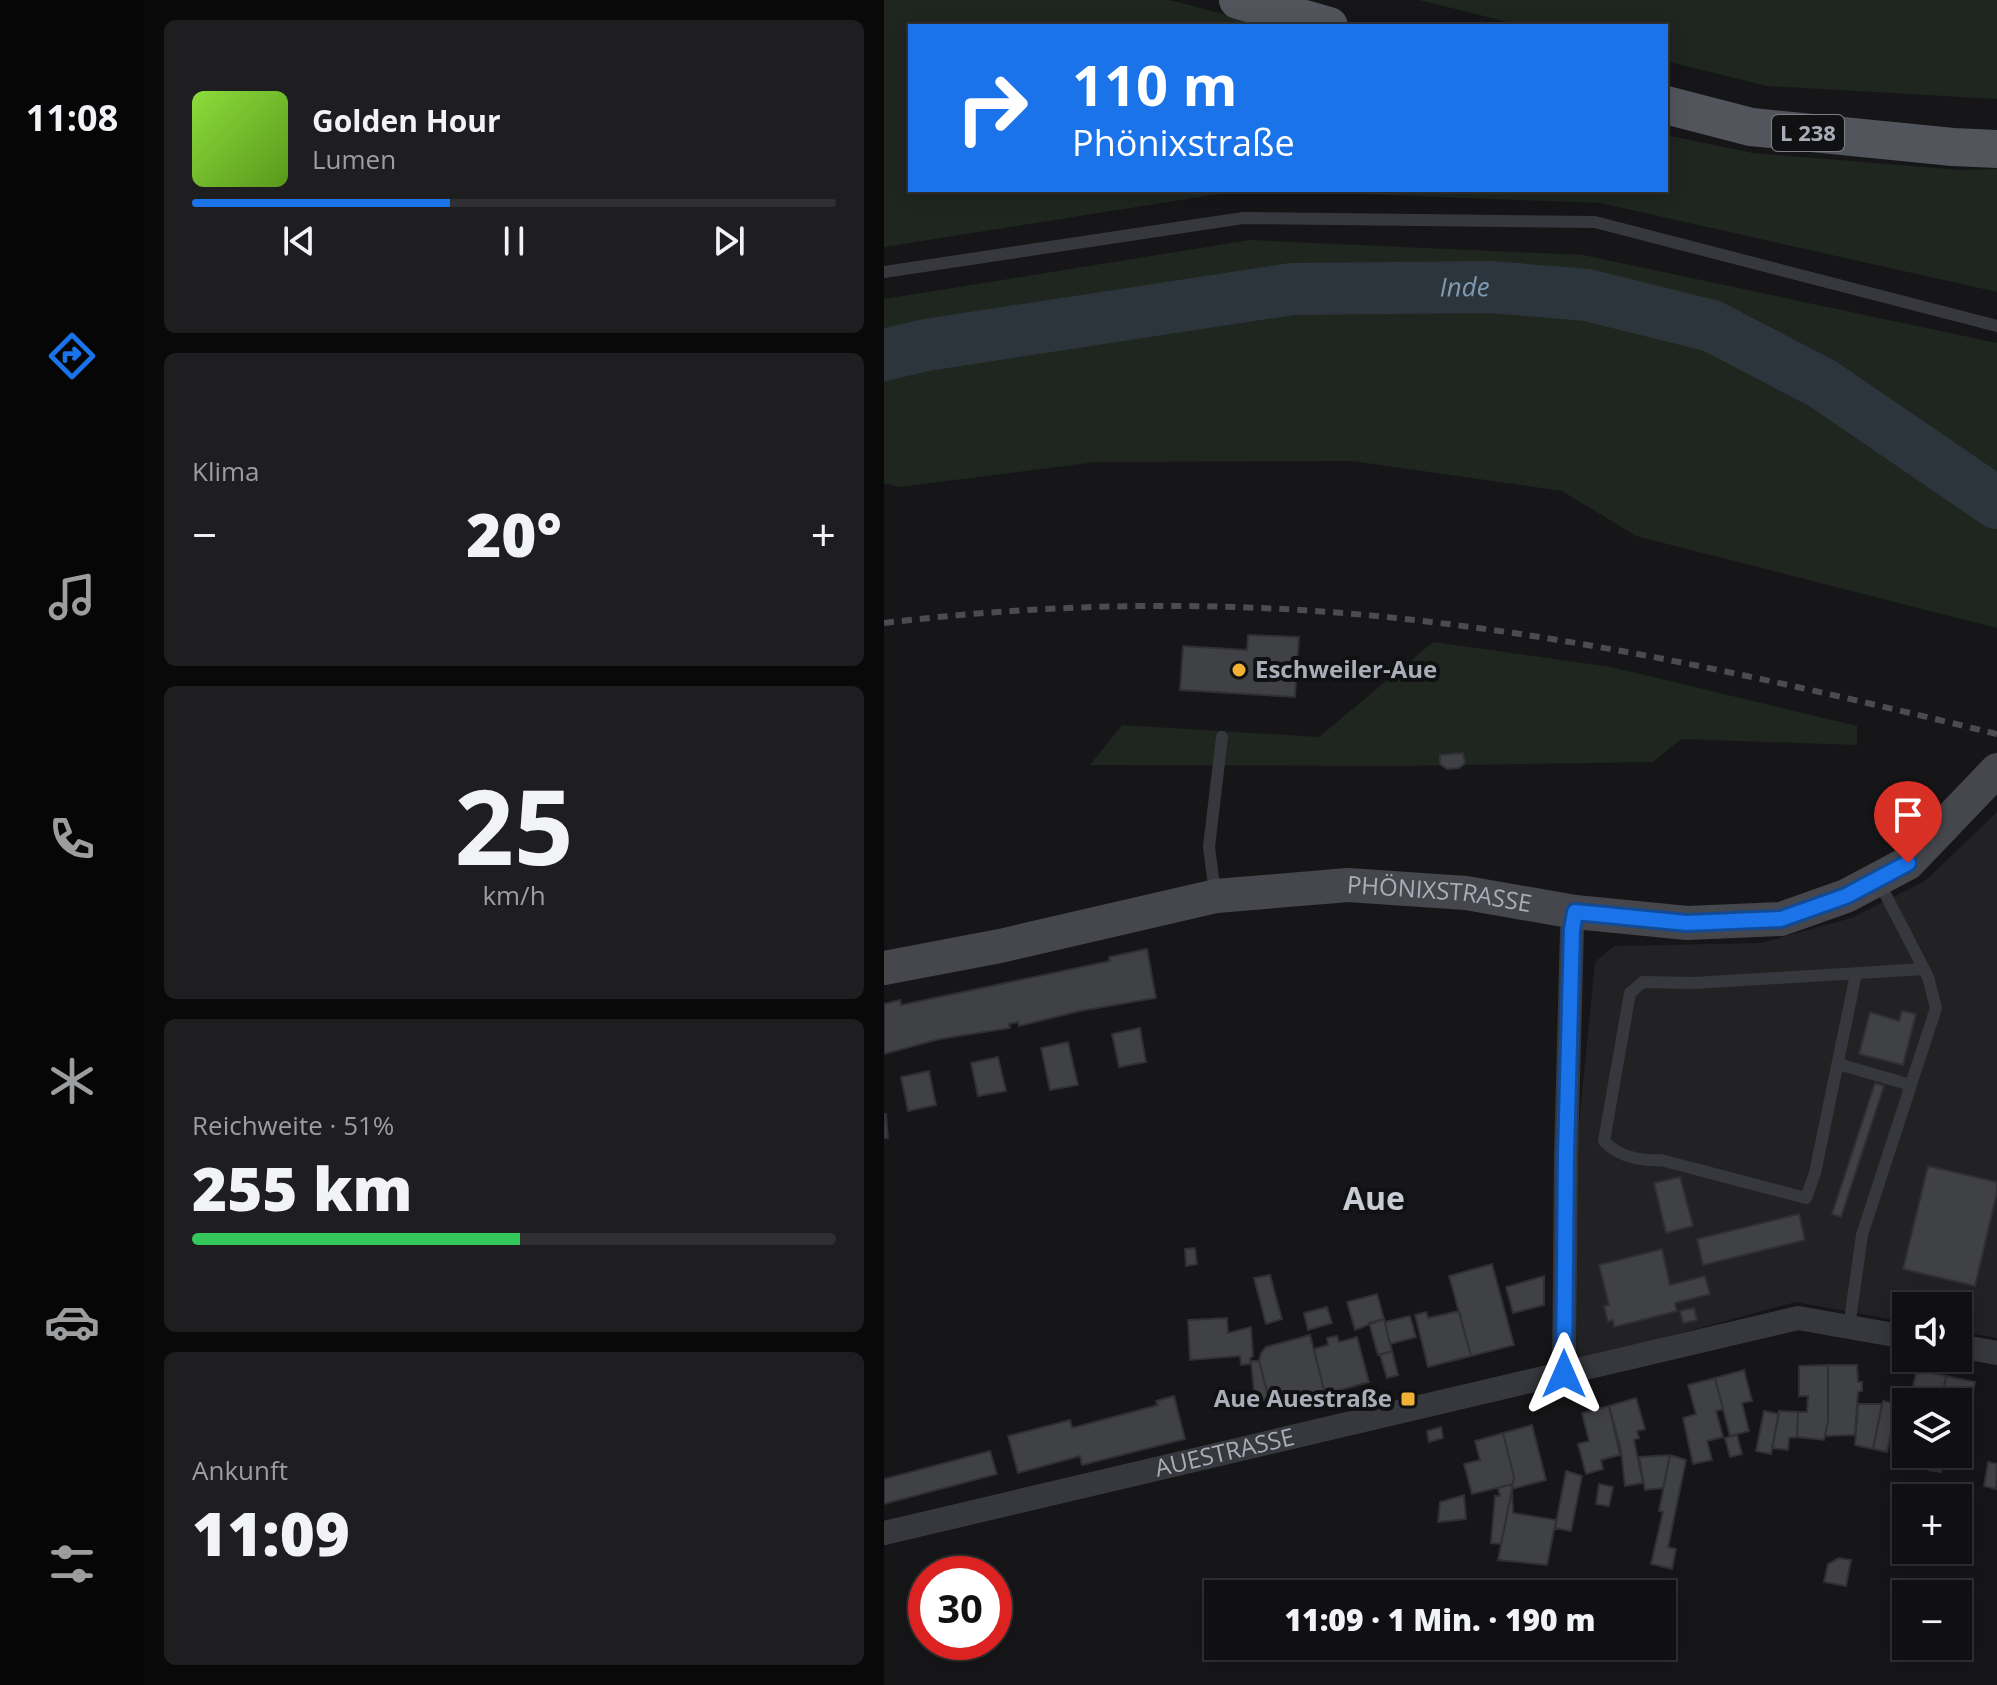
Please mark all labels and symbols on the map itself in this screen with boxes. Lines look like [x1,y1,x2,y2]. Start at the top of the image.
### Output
road number: L 238 [1772,115,1844,151]
water label: Inde [1439,268,1490,305]
place label: Eschweiler-Aue [1255,652,1437,685]
marker: Eschweiler-Aue [1230,661,1248,679]
pin [1874,781,1942,863]
street label: PHÖNIXSTRASSE [1346,867,1534,919]
district label: Aue [1343,1176,1405,1219]
position arrow [1522,1332,1606,1416]
place label: Aue Auestraße [1214,1381,1392,1414]
marker: Aue Auestraße [1399,1390,1417,1408]
street label: AUESTRASSE [1151,1419,1297,1484]
speed limit sign: 30 [908,1556,1012,1660]

